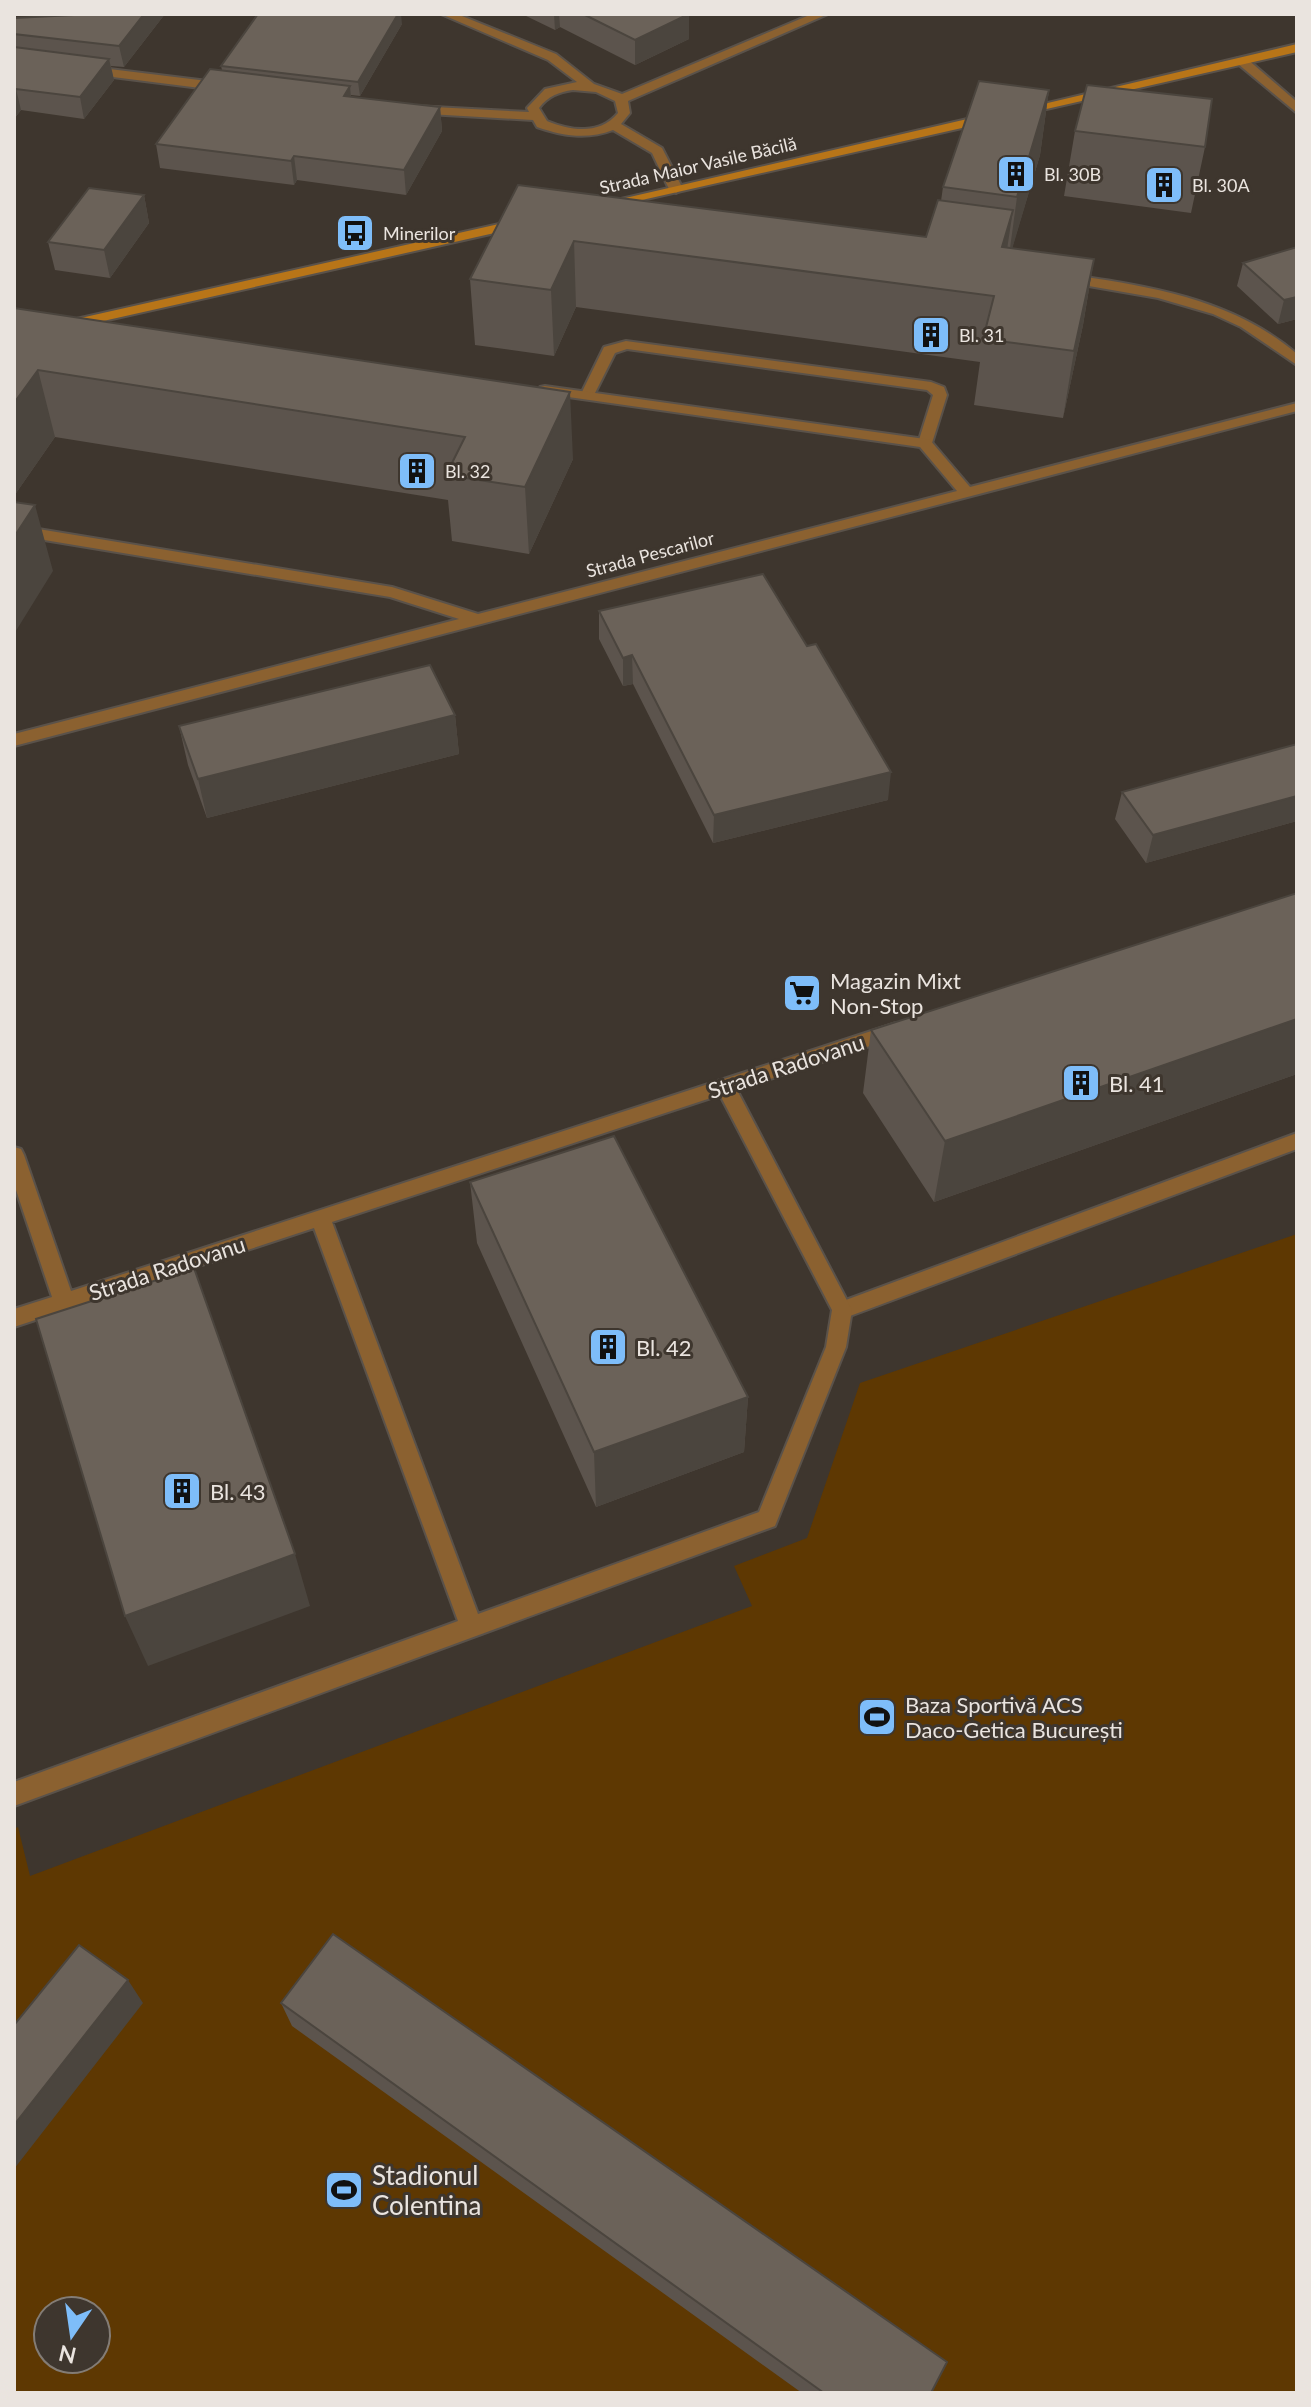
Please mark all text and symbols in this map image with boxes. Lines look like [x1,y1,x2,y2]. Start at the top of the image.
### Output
street label: Strada Maior Vasile Băcilă [597,132,799,198]
building icon: Bl. 30B [995,153,1037,195]
place label: Bl. 30B [1044,163,1101,185]
building icon: Bl. 30A [1143,164,1185,206]
place label: Bl. 30A [1192,174,1250,196]
bus stop icon: Minerilor [334,212,376,254]
place label: Minerilor [383,222,456,244]
building icon: Bl. 31 [910,314,952,356]
place label: Bl. 31 [959,324,1004,346]
building icon: Bl. 32 [396,450,438,492]
place label: Bl. 32 [445,460,490,482]
street label: Strada Pescarilor [583,526,717,582]
place label: Magazin Mixt Non-Stop [830,967,961,1019]
supermarket icon: Magazin Mixt Non-Stop [781,972,823,1014]
street label: Strada Radovanu [705,1028,867,1104]
building icon: Bl. 41 [1060,1062,1102,1104]
place label: Bl. 41 [1109,1070,1165,1097]
street label: Strada Radovanu [86,1230,248,1306]
building icon: Bl. 42 [587,1326,629,1368]
place label: Bl. 42 [636,1334,692,1361]
building icon: Bl. 43 [161,1470,203,1512]
place label: Bl. 43 [210,1478,266,1505]
place label: Baza Sportivă ACS Daco-Getica București [905,1691,1123,1743]
sports icon: Baza Sportivă ACS Daco-Getica București [856,1696,898,1738]
place label: Stadionul Colentina [372,2159,482,2221]
sports icon: Stadionul Colentina [323,2169,365,2211]
north arrow [32,2295,112,2375]
text: N [56,2340,79,2370]

